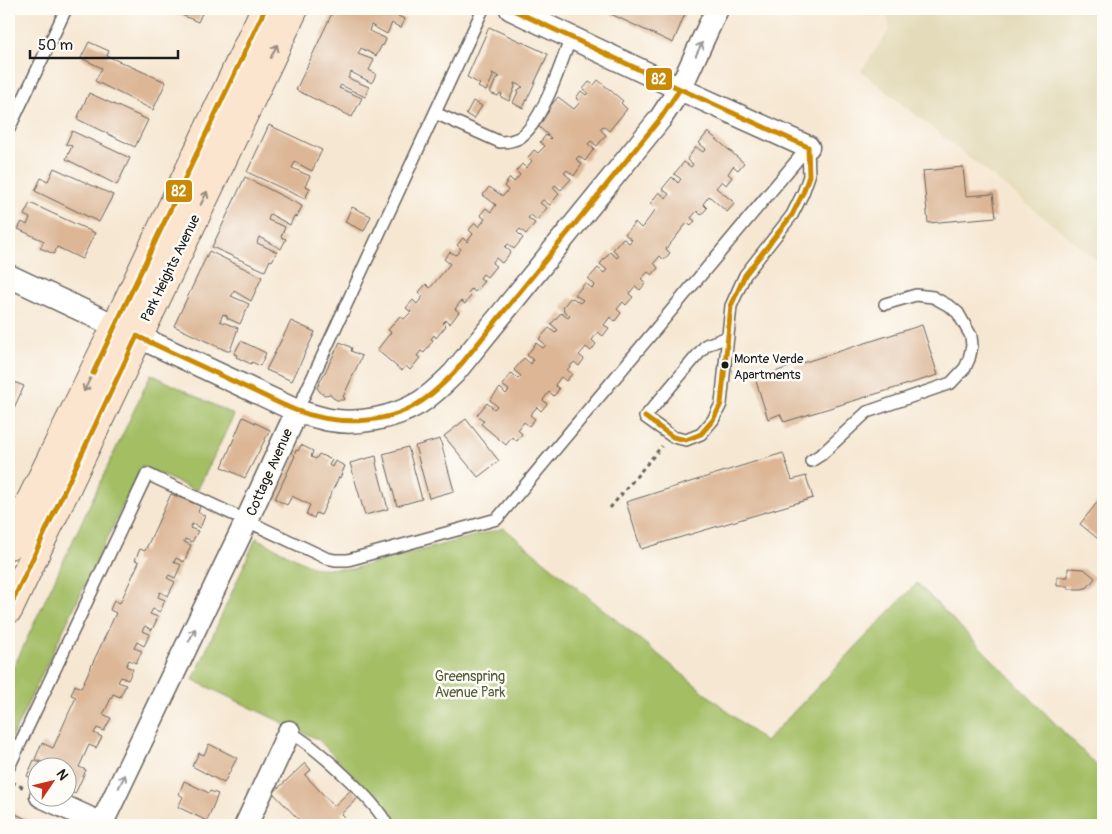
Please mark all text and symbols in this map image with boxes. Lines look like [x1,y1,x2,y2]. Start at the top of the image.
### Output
scale bar [30,28,178,60]
text: 50 m [38,36,73,55]
one-way arrow [694,42,704,57]
one-way arrow [270,44,279,59]
line badge: 82 [645,67,673,91]
text: 82 [652,71,667,88]
line badge: 82 [165,179,193,203]
text: 82 [172,183,187,200]
one-way arrow [200,191,209,206]
street label: Park Heights Avenue [137,212,204,325]
place label: Monte Verde Apartments [734,351,804,383]
marker: Monte Verde Apartments [720,360,730,370]
one-way arrow [82,377,91,392]
street label: Cottage Avenue [243,426,296,519]
one-way arrow [188,628,197,643]
park label: Greenspring Avenue Park [435,668,505,701]
north arrow [28,756,78,806]
text: N [53,766,72,784]
one-way arrow [118,774,127,789]

